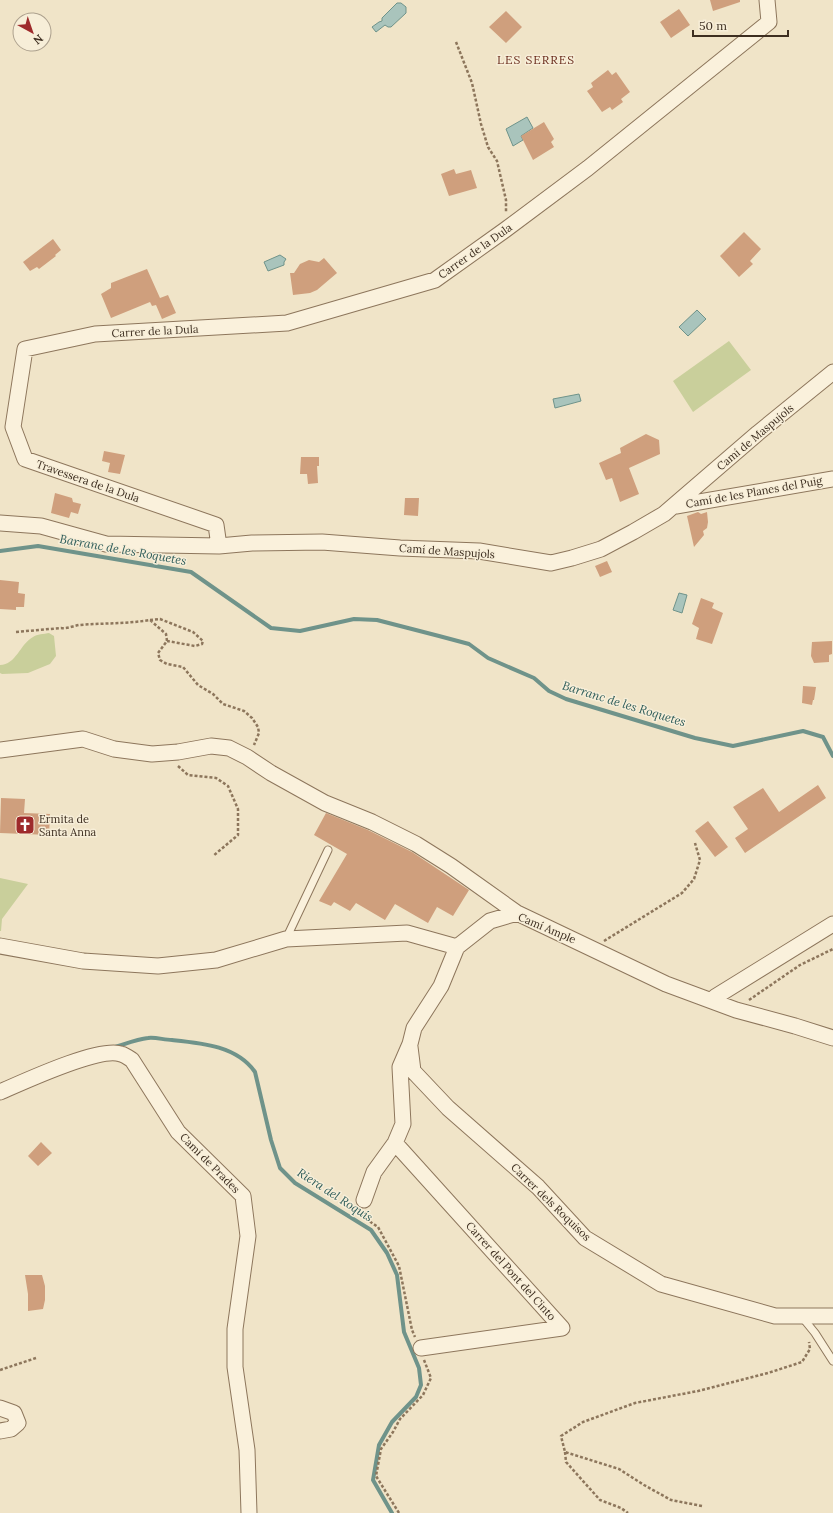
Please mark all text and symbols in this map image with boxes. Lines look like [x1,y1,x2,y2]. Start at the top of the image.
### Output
north arrow [12,12,52,52]
scale bar [693,12,788,38]
text: 50 m [699,18,727,33]
text: N [30,32,46,48]
district label: LES SERRES [497,52,575,67]
street label: Carrer de la Dula [435,220,515,282]
street label: Carrer de la Dula [111,322,199,340]
street label: Camí de Maspujols [714,401,796,473]
street label: Travessera de la Dula [34,457,142,505]
street label: Camí de les Planes del Puig [685,473,824,511]
water label: Barranc de les Roquetes [59,531,188,568]
street label: Camí de Maspujols [399,541,495,561]
water label: Barranc de les Roquetes [561,678,688,729]
place label: Ermita de Santa Anna [39,812,97,839]
church icon: Ermita de Santa Anna [14,814,36,836]
street label: Camí Ample [516,910,578,946]
street label: Camí de Prades [177,1130,243,1196]
street label: Carrer dels Roquisos [508,1160,594,1244]
water label: Riera del Roquís [295,1165,376,1225]
street label: Carrer del Pont del Cinto [463,1219,559,1323]

